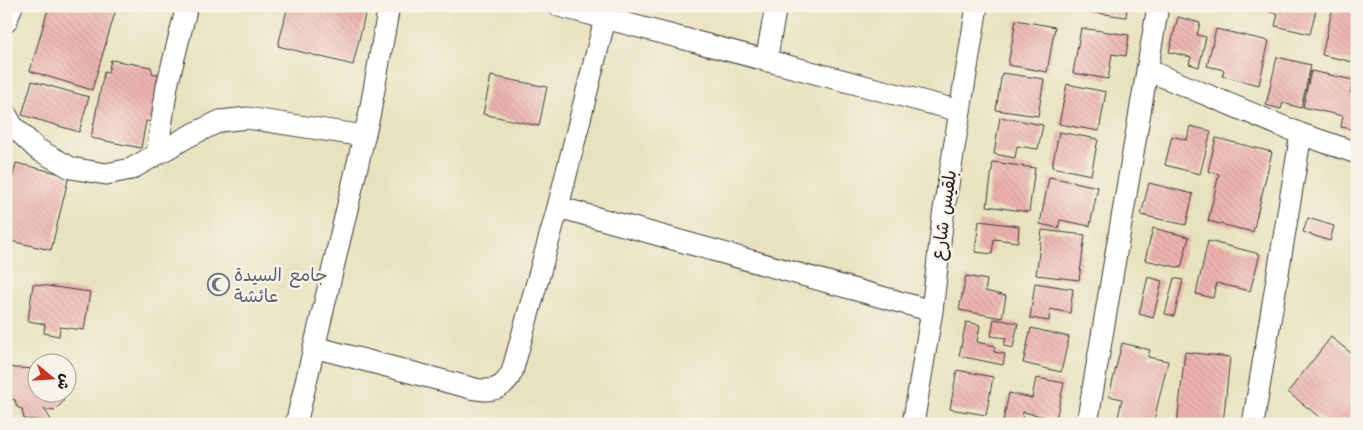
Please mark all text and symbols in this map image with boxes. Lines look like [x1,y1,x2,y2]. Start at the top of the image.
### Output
street label: بلقيس شارع [926,168,963,262]
place label: جامع السيدة عائشة [234,263,327,309]
mosque icon: جامع السيدة عائشة [206,273,230,297]
north arrow [28,352,78,402]
text: ش [52,371,75,392]

